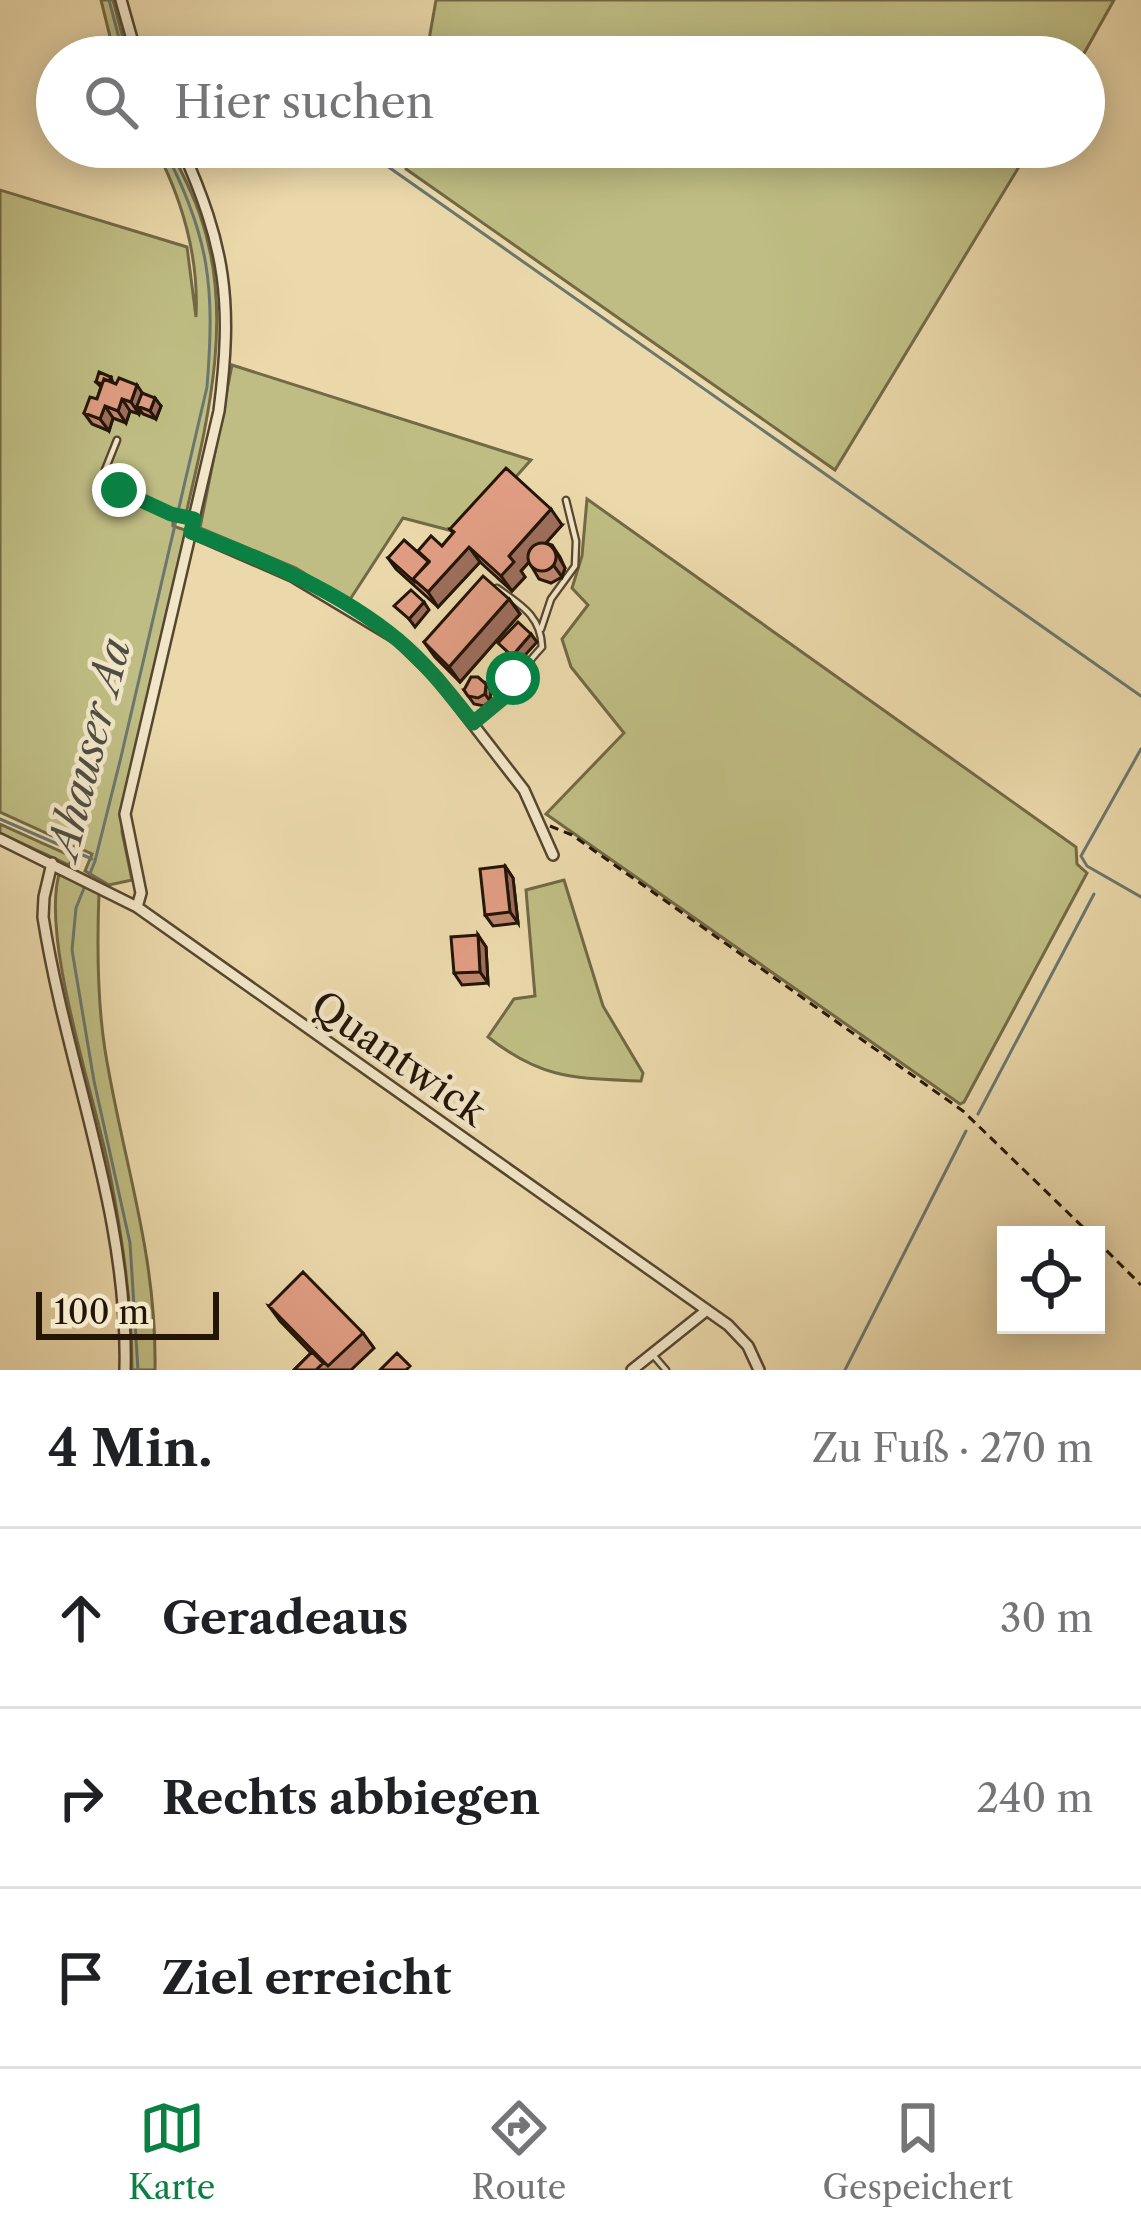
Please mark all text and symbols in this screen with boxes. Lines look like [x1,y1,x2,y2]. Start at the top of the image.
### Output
search box [36,36,1105,168]
icon: search [78,69,144,135]
text: Hier suchen [174,74,434,130]
route end [92,463,146,517]
water label: Ahauser Aa [35,633,141,869]
route start [486,651,540,705]
street label: Quantwick [302,980,497,1137]
map controls [997,1226,1105,1334]
button: locate [997,1226,1105,1334]
scale bar [36,1286,219,1339]
text: 100 m [54,1292,149,1333]
text: 4 Min. [48,1417,212,1479]
text: Zu Fuß · 270 m [812,1424,1093,1472]
icon: ahead [48,1585,114,1651]
text: Geradeaus [162,1590,408,1646]
text: 30 m [1000,1594,1093,1642]
icon: right [48,1765,114,1831]
text: Rechts abbiegen [162,1770,540,1826]
text: 240 m [977,1774,1093,1822]
icon: arrive [48,1945,114,2011]
text: Ziel erreicht [162,1950,451,2006]
tab: Karte [128,2095,215,2208]
tab: Route [472,2095,566,2208]
tab: Gespeichert [822,2095,1013,2208]

